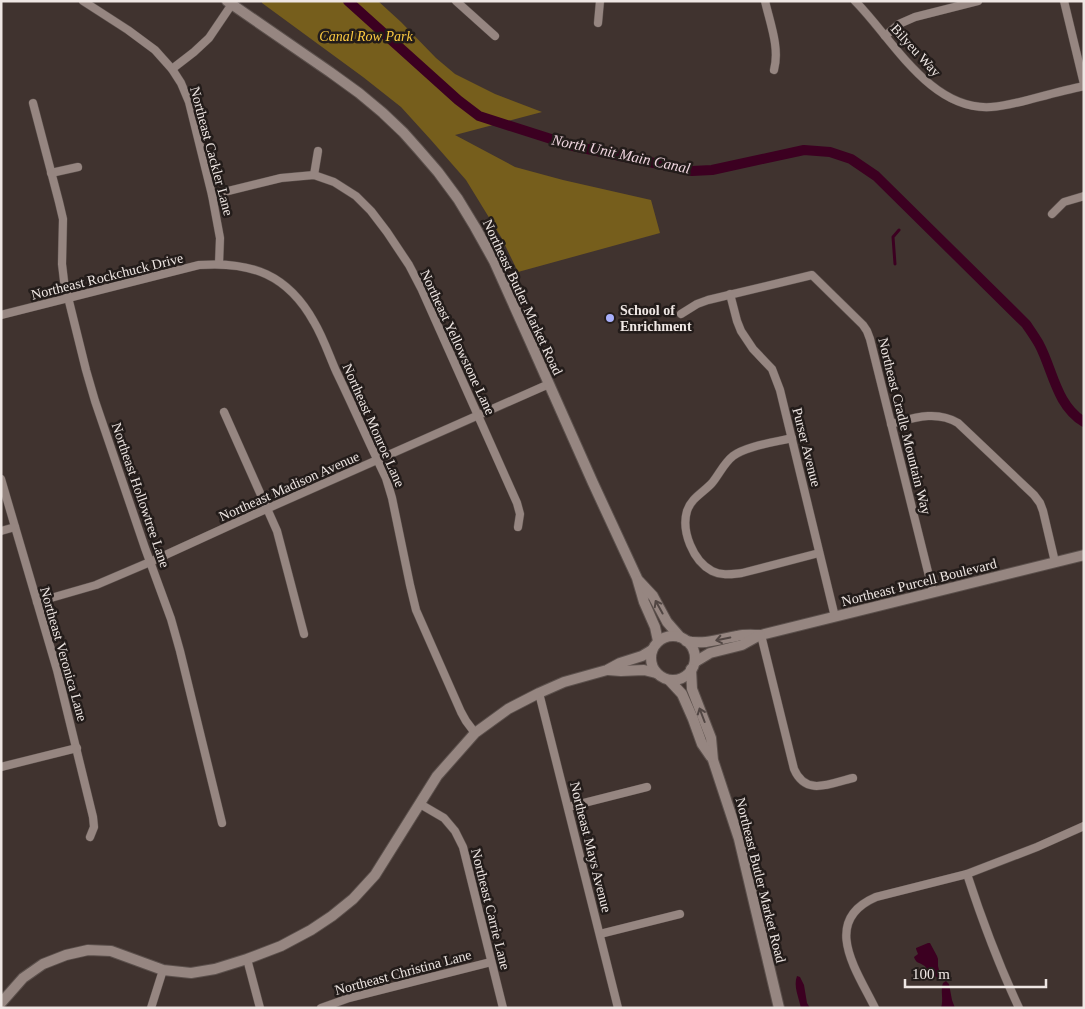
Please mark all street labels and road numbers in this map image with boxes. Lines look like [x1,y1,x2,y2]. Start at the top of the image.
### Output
street label: Bilyeu Way [888,21,944,80]
street label: Northeast Cackler Lane [187,85,236,217]
street label: Northeast Butler Market Road [480,217,565,377]
street label: Northeast Rockchuck Drive [29,250,185,303]
street label: Northeast Yellowstone Lane [417,267,498,417]
street label: Northeast Cradle Mountain Way [875,336,934,516]
street label: Northeast Monroe Lane [339,361,408,489]
street label: Purser Avenue [789,406,824,488]
street label: Northeast Hollowtree Lane [109,421,172,570]
street label: Northeast Madison Avenue [217,449,362,524]
street label: Northeast Purcell Boulevard [840,556,998,609]
street label: Northeast Veronica Lane [37,585,90,723]
street label: Northeast Mays Avenue [567,780,614,914]
street label: Northeast Butler Market Road [733,796,788,964]
street label: Northeast Carrie Lane [468,847,513,971]
street label: Northeast Christina Lane [333,947,473,998]

